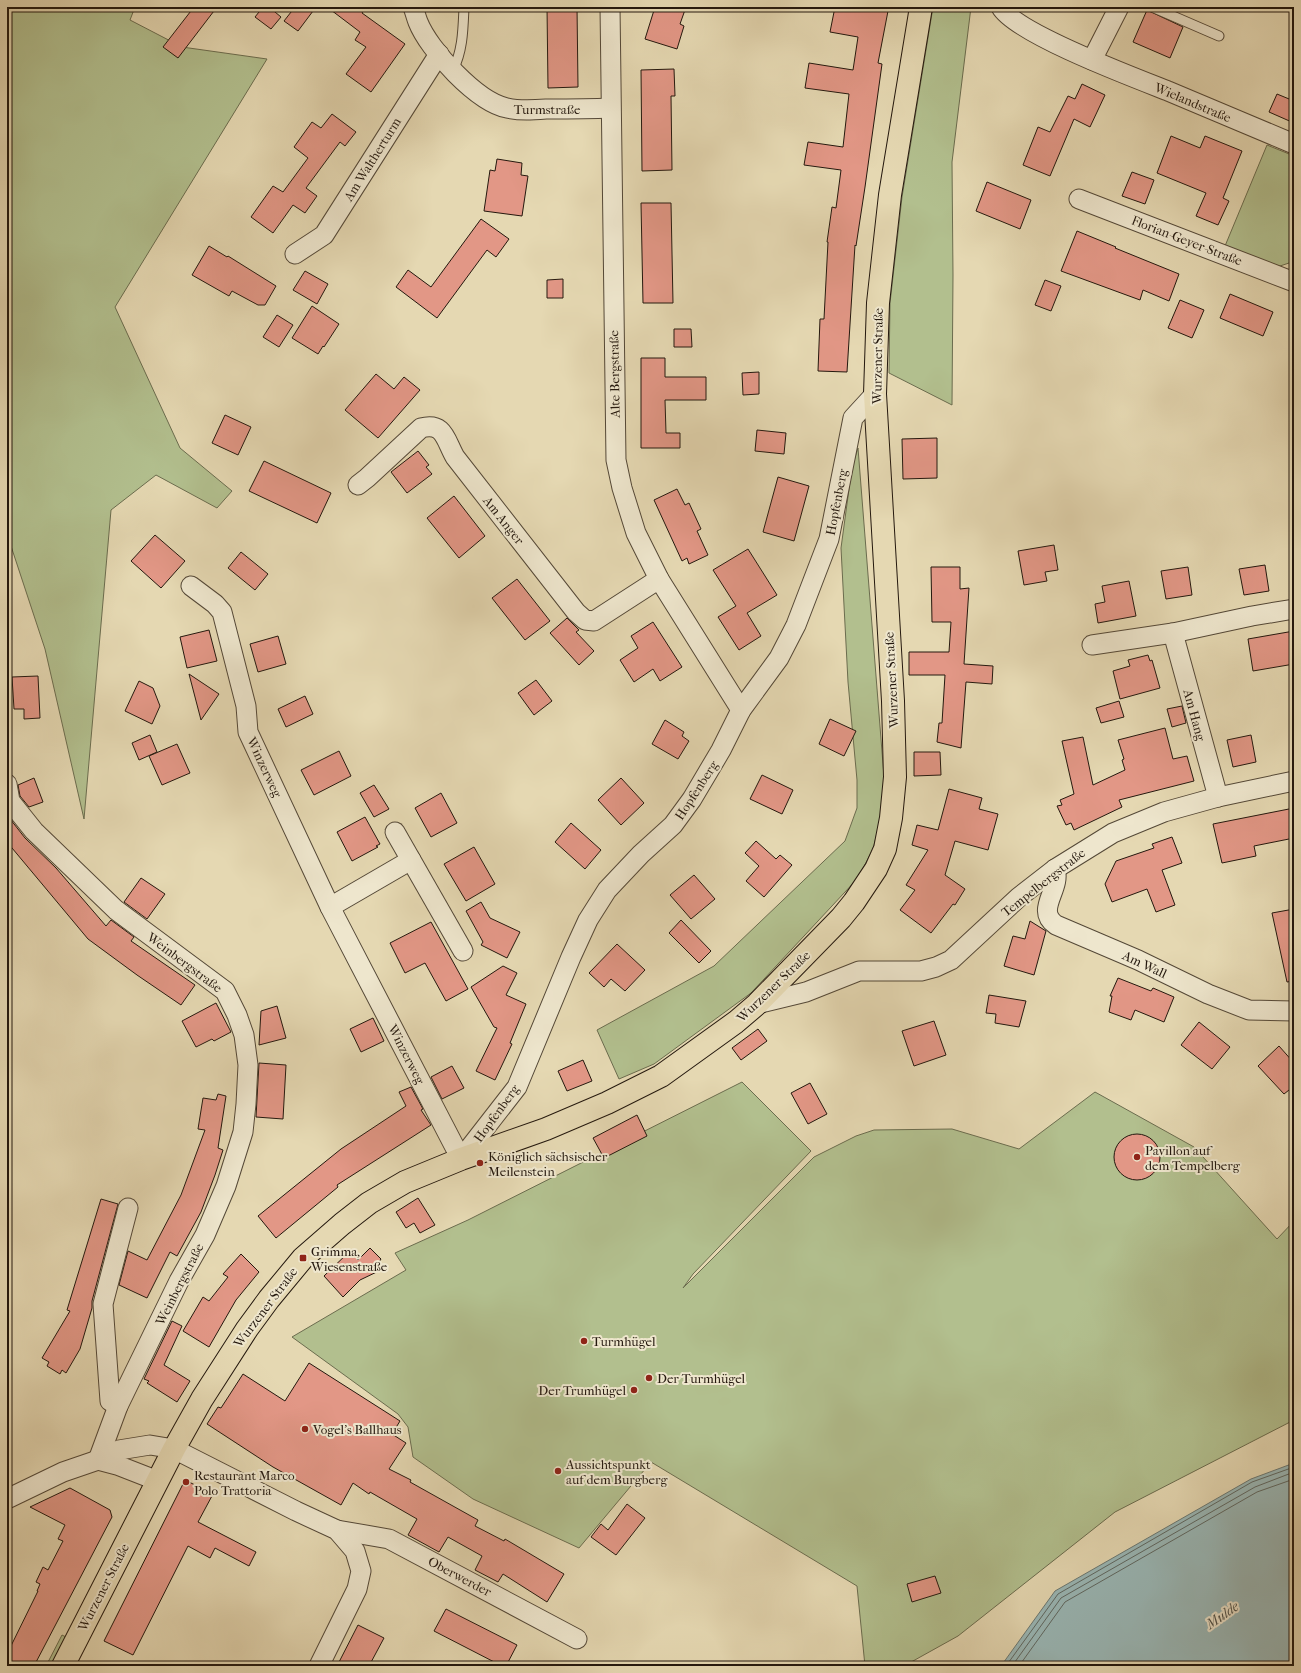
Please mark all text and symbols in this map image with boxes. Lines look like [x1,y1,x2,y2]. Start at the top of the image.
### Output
street label: Wielandstraße [1151,79,1234,126]
street label: Turmstraße [514,102,581,117]
street label: Am Waltherturm [340,115,404,205]
street label: Florian-Geyer-Straße [1129,212,1245,269]
street label: Wurzener Straße [869,307,886,405]
street label: Alte Bergstraße [606,329,623,419]
street label: Hopfenberg [823,467,850,537]
street label: Am Anger [480,492,527,548]
street label: Wurzener Straße [881,631,902,729]
street label: Am Hang [1180,687,1209,744]
street label: Winzerweg [244,734,285,801]
street label: Hopfenberg [672,757,722,823]
street label: Tempelbergstraße [998,845,1089,920]
street label: Weinbergstraße [144,929,226,996]
street label: Wurzener Straße [733,947,814,1026]
street label: Am Wall [1119,947,1170,981]
street label: Winzerweg [385,1021,428,1087]
street label: Hopfenberg [471,1081,523,1145]
place label: Pavillon auf dem Tempelberg [1145,1143,1241,1173]
place label: Königlich sächsischer Meilenstein [488,1149,608,1179]
marker: Pavillon auf dem Tempelberg [1132,1152,1142,1162]
marker: Königlich sächsischer Meilenstein [475,1158,485,1168]
street label: Weinbergstraße [152,1240,207,1329]
place label: Grimma, Wiesenstraße [310,1244,388,1274]
marker: Grimma, Wiesenstraße [298,1253,308,1263]
street label: Wurzener Straße [230,1264,301,1351]
place label: Turmhügel [592,1334,656,1349]
marker: Turmhügel [579,1336,589,1346]
place label: Der Turmhügel [657,1371,746,1386]
marker: Der Turmhügel [644,1373,654,1383]
place label: Der Trumhügel [538,1383,626,1398]
marker: Der Trumhügel [629,1385,639,1395]
place label: Vogel's Ballhaus [312,1422,402,1437]
marker: Vogel's Ballhaus [300,1424,310,1434]
place label: Aussichtspunkt auf dem Burgberg [565,1457,668,1487]
marker: Aussichtspunkt auf dem Burgberg [553,1466,563,1476]
place label: Restaurant Marco Polo Trattoria [194,1468,295,1498]
marker: Restaurant Marco Polo Trattoria [181,1477,191,1487]
street label: Wurzener Straße [74,1540,132,1634]
street label: Oberwerder [426,1554,494,1600]
water label: Mulde [1202,1598,1242,1633]

